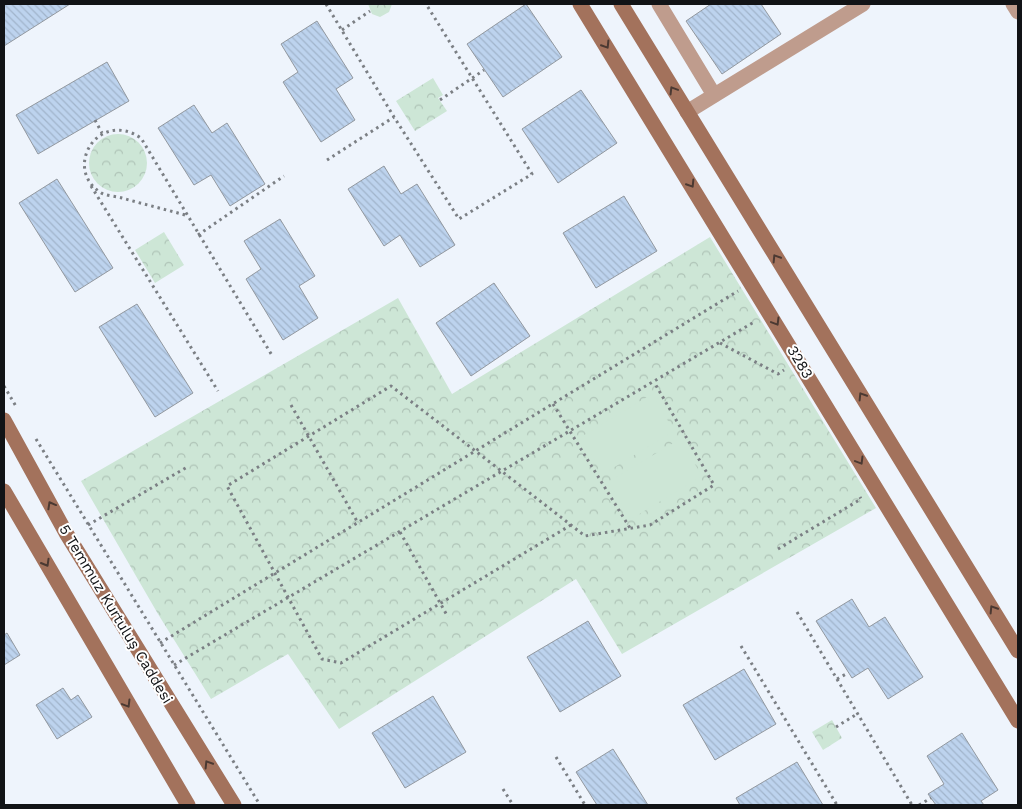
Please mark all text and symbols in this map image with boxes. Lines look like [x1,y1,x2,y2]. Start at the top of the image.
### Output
one-way arrow [600,40,609,49]
one-way arrow [670,86,680,95]
one-way arrow [685,178,694,187]
one-way arrow [773,254,783,263]
one-way arrow [769,317,779,326]
street label: 3283 [783,342,817,382]
one-way arrow [858,393,868,402]
one-way arrow [854,456,864,465]
one-way arrow [47,502,57,511]
street label: 5 Temmuz Kurtuluş Caddesi [55,521,177,707]
one-way arrow [39,558,49,567]
one-way arrow [989,606,999,615]
one-way arrow [121,698,131,707]
one-way arrow [204,760,214,769]

